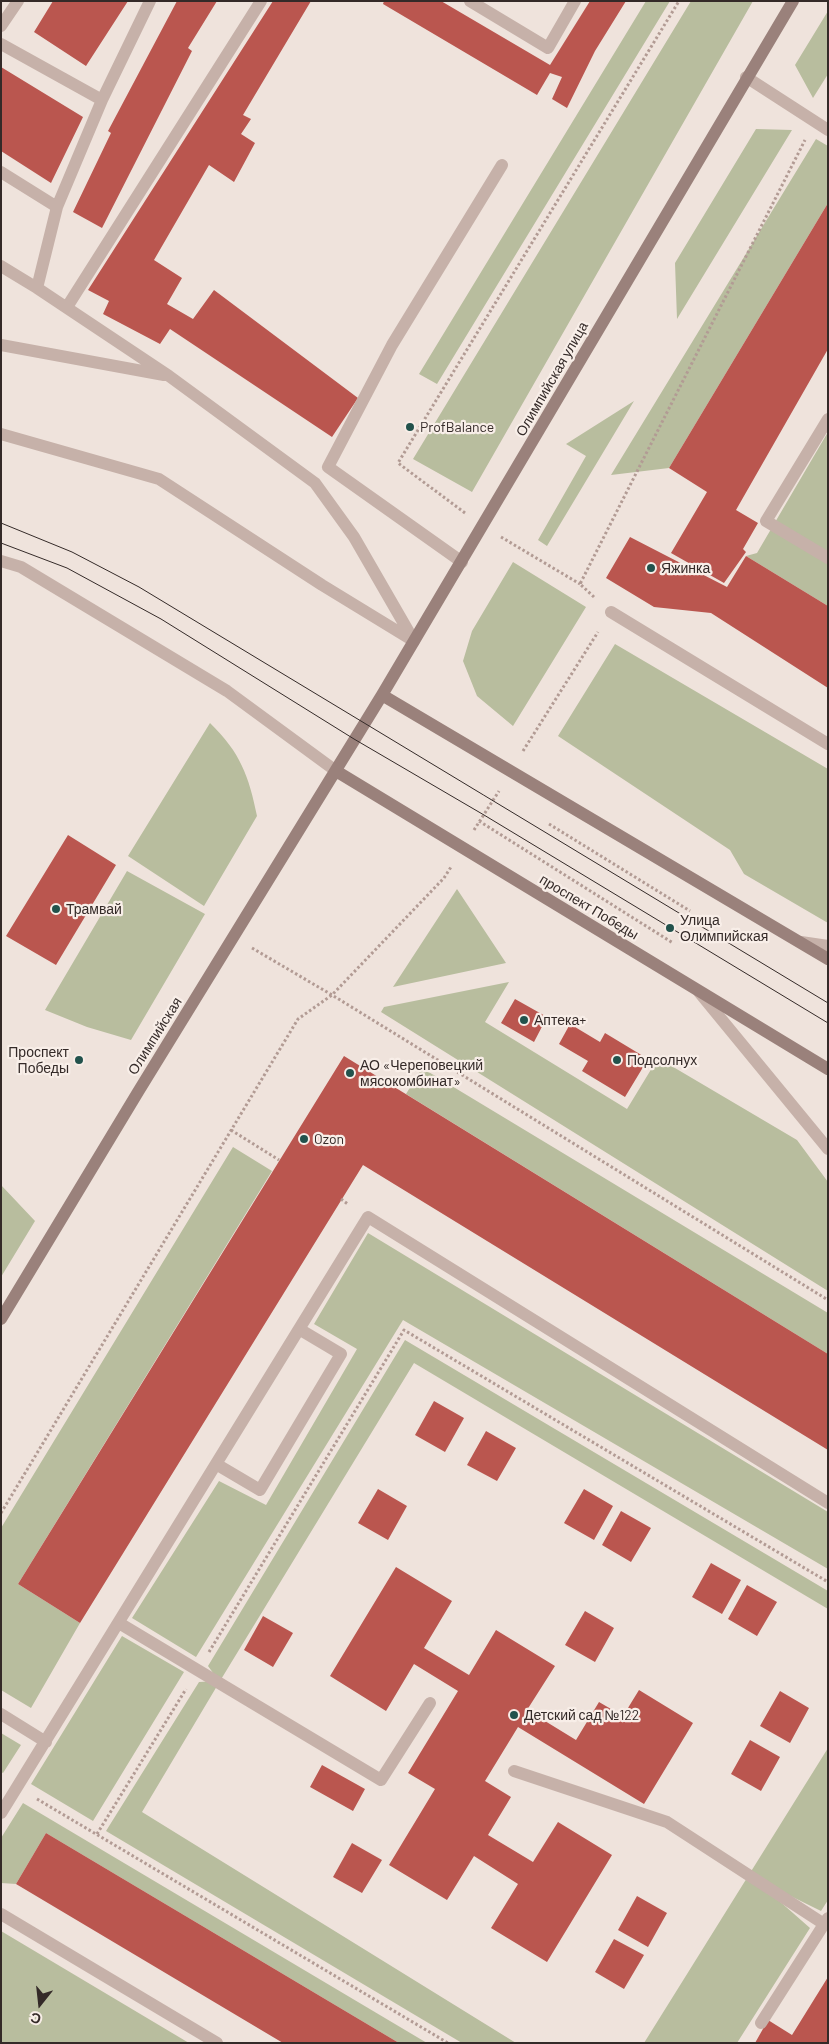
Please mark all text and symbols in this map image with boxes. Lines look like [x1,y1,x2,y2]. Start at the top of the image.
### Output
street label: Олимпийская улица [512,319,592,439]
place label: ProfBalance [420,419,494,435]
marker: ProfBalance [404,421,416,433]
place label: Яжинка [661,560,710,576]
marker: Яжинка [645,562,657,574]
street label: проспект Победы [536,871,642,943]
place label: Трамвай [66,901,122,917]
marker: Трамвай [50,903,62,915]
place label: Улица Олимпийская [680,912,768,944]
marker: Улица Олимпийская [664,922,676,934]
street label: Олимпийская [124,994,186,1078]
place label: Аптека+ [534,1012,586,1028]
marker: Аптека+ [518,1014,530,1026]
place label: Проспект Победы [8,1044,69,1076]
place label: Подсолнух [627,1052,697,1068]
marker: Проспект Победы [73,1054,85,1066]
marker: Подсолнух [611,1054,623,1066]
place label: АО «Череповецкий мясокомбинат» [360,1057,483,1090]
marker: АО «Череповецкий мясокомбинат» [344,1067,356,1079]
place label: Ozon [314,1131,344,1147]
marker: Ozon [298,1133,310,1145]
place label: Детский сад №122 [524,1707,639,1723]
marker: Детский сад №122 [508,1709,520,1721]
north arrow [15,1979,65,2029]
text: С [29,2009,43,2028]

